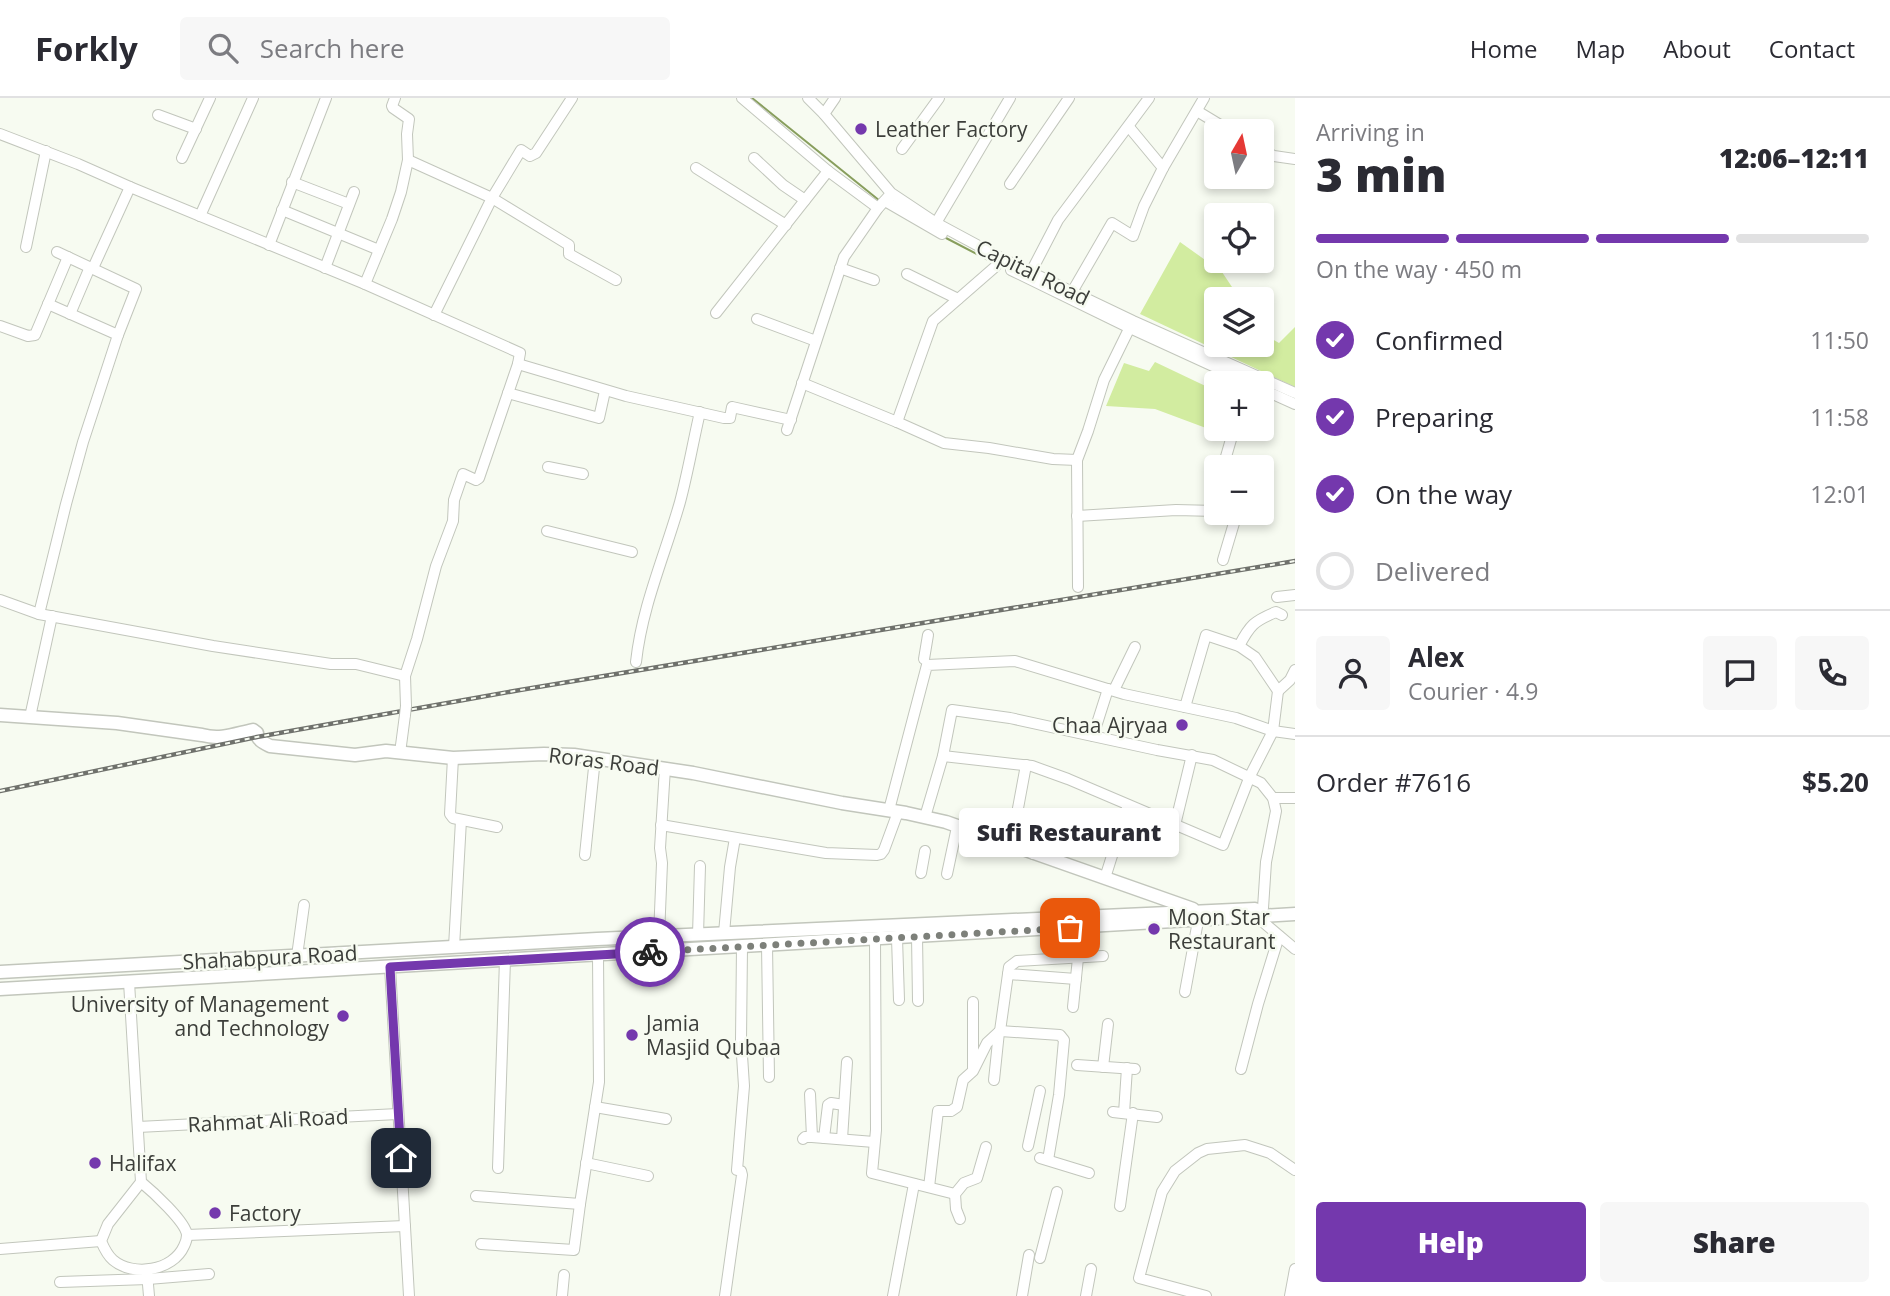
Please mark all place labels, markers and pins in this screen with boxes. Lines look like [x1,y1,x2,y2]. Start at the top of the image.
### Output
place label: Leather Factory [875,115,1028,143]
marker: Leather Factory [853,121,869,137]
place label: Chaa Ajryaa [1052,711,1168,739]
marker: Chaa Ajryaa [1174,717,1190,733]
callout: Sufi Restaurant [960,809,1180,858]
pin [1040,898,1100,958]
place label: Moon Star Restaurant [1168,903,1275,955]
marker: Moon Star Restaurant [1146,921,1162,937]
place label: University of Management and Technology [71,990,329,1042]
marker: University of Management and Technology [335,1008,351,1024]
place label: Jamia Masjid Qubaa [644,1009,781,1061]
marker: Jamia Masjid Qubaa [624,1027,640,1043]
pin [371,1128,431,1188]
place label: Halifax [109,1149,176,1177]
marker: Halifax [87,1155,103,1171]
place label: Factory [229,1199,301,1227]
marker: Factory [207,1205,223,1221]

